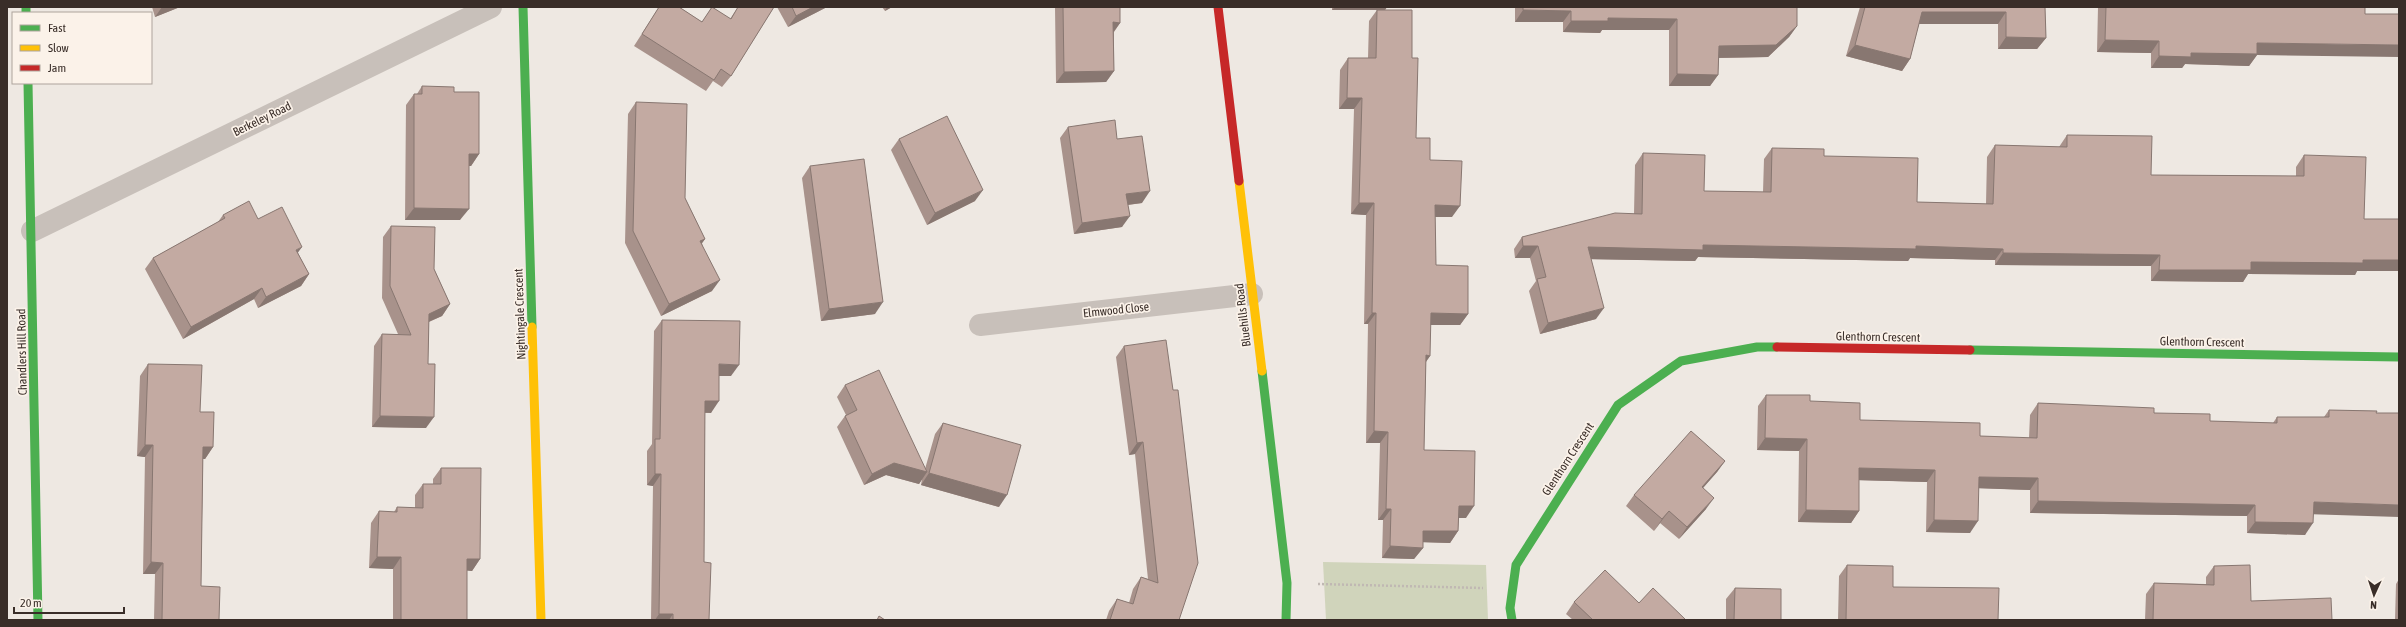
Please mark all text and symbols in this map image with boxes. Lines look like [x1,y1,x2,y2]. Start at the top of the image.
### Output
legend [12,12,152,84]
text: Fast [48,21,66,35]
text: Slow [48,41,69,55]
text: Jam [48,61,66,75]
street label: Berkeley Road [231,99,293,139]
street label: Nightingale Crescent [511,268,529,360]
street label: Bluehills Road [1232,282,1254,348]
street label: Elmwood Close [1082,300,1150,320]
street label: Chandlers Hill Road [14,308,30,396]
street label: Glenthorn Crescent [1836,329,1921,345]
street label: Glenthorn Crescent [2160,334,2245,350]
street label: Glenthorn Crescent [1539,419,1597,498]
north arrow [2354,575,2394,615]
scale bar [14,589,124,615]
text: 20 m [20,596,42,610]
text: N [2370,599,2377,611]

